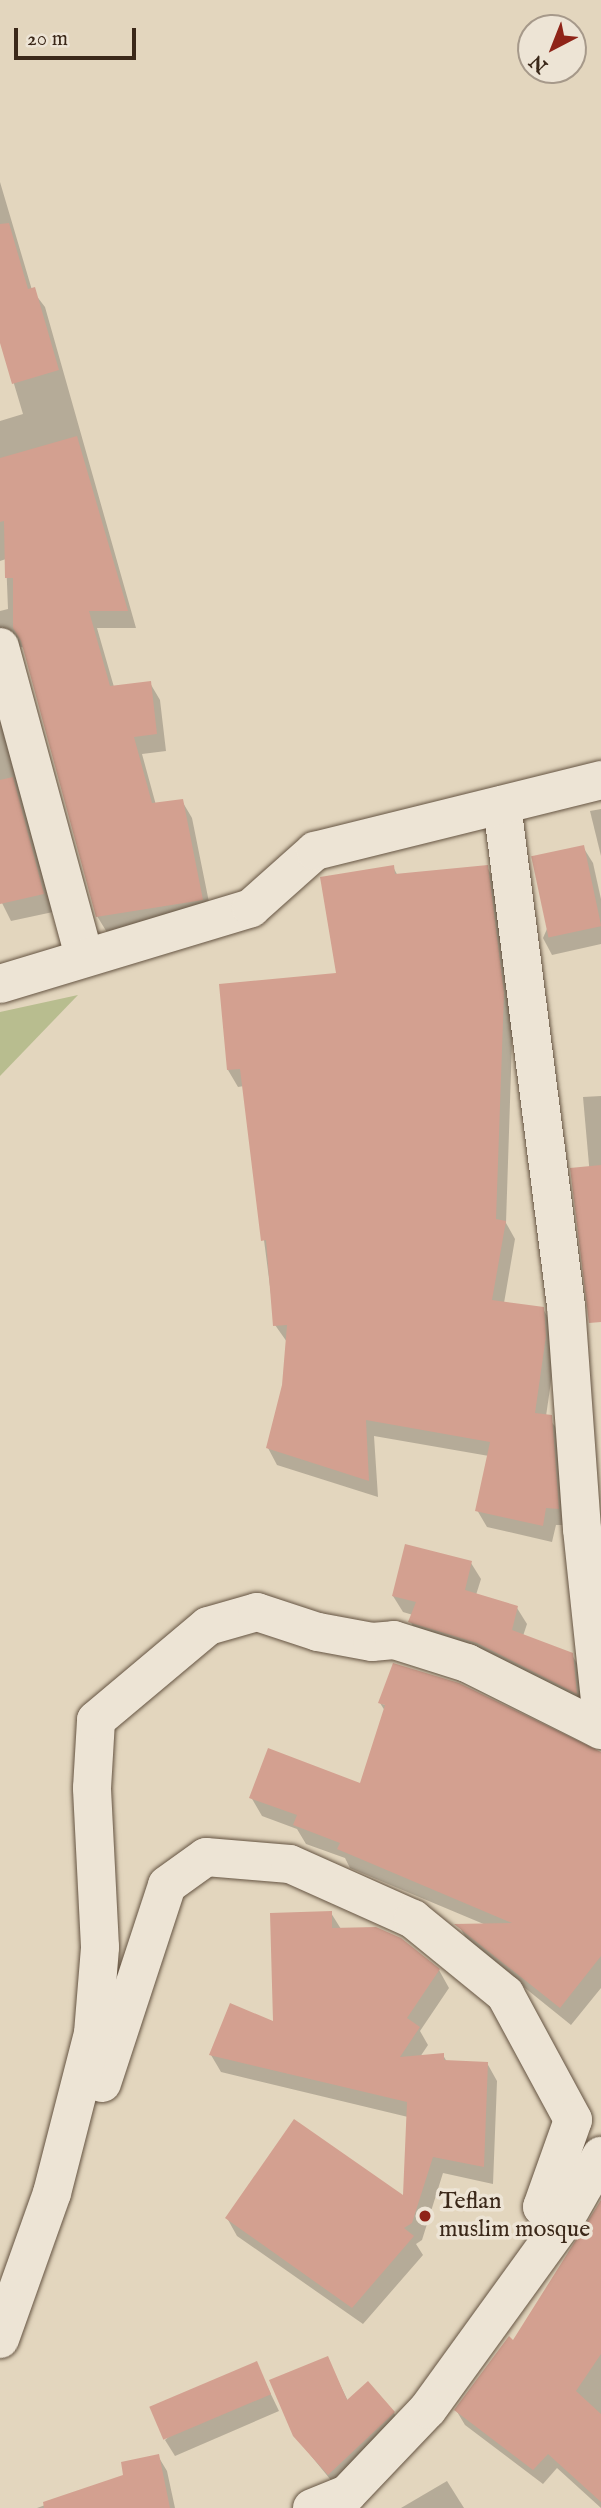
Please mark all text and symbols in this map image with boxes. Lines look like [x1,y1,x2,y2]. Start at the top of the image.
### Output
scale bar [18,14,140,58]
north arrow [517,14,587,84]
text: 20 m [27,26,68,53]
text: N [525,49,553,78]
place label: Teflan muslim mosque [439,2188,590,2244]
marker: Teflan muslim mosque [417,2208,433,2224]

